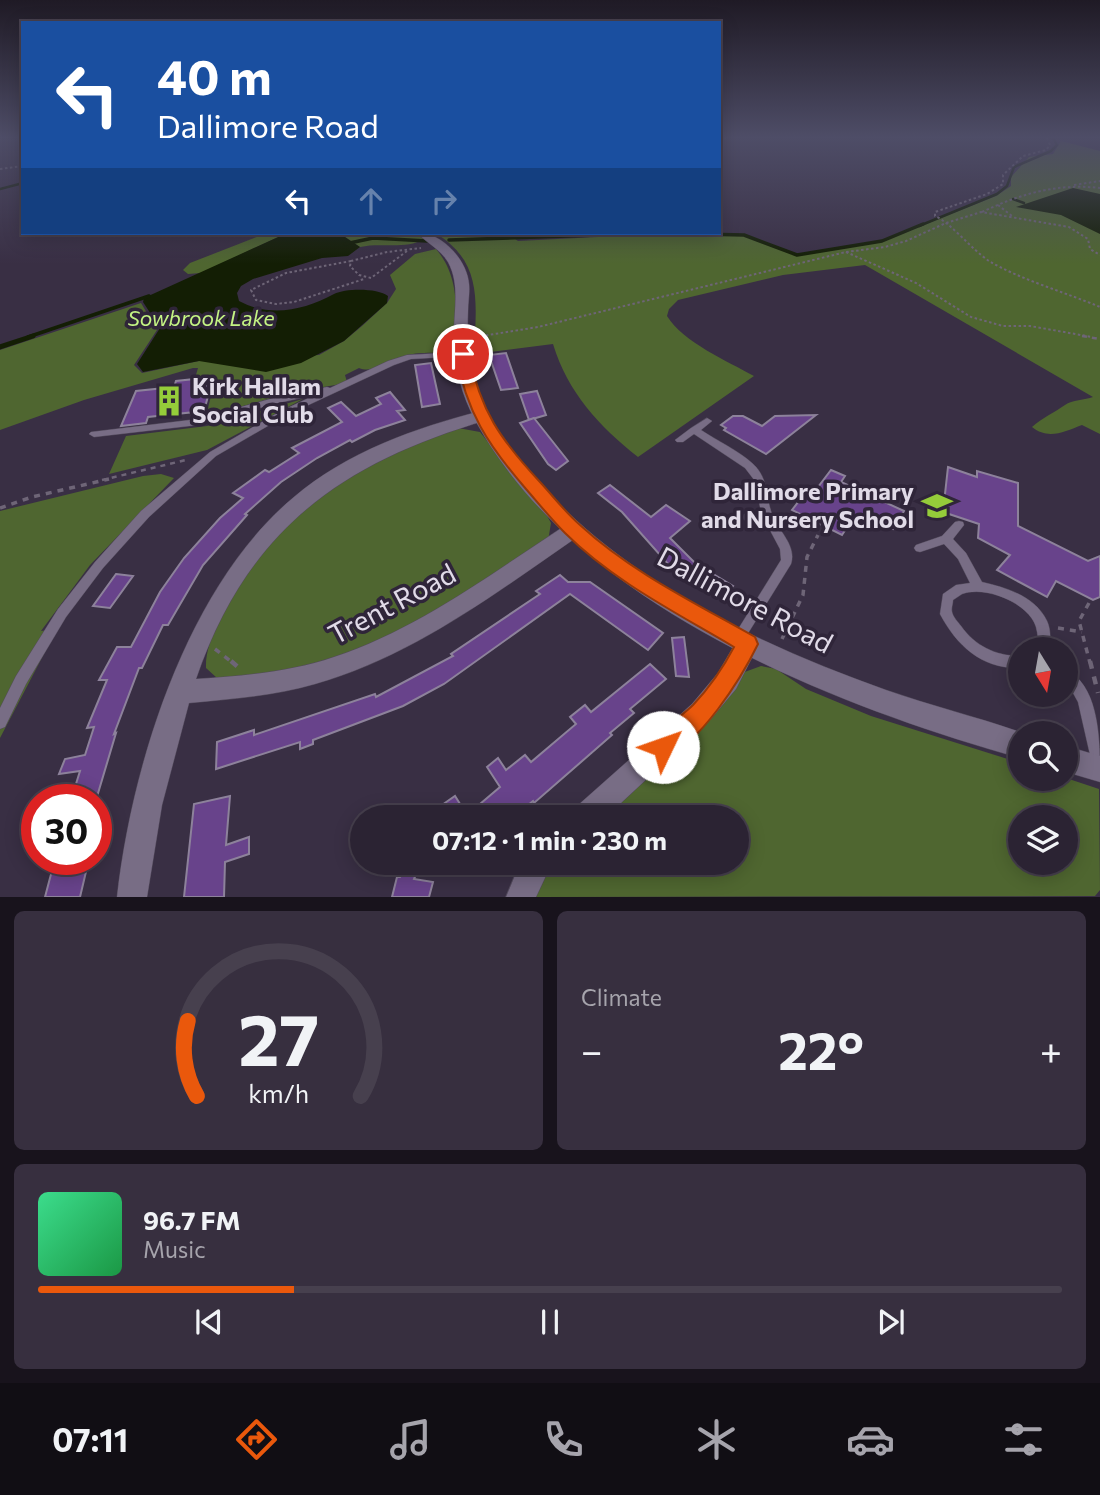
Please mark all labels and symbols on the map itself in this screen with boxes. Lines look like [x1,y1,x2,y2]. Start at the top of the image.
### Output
water label: Sowbrook Lake [128,305,274,330]
pin [433,324,493,384]
place label: Kirk Hallam Social Club [192,371,321,428]
building icon: Kirk Hallam Social Club [152,384,186,418]
place label: Dallimore Primary and Nursery School [701,476,914,533]
school or university icon: Dallimore Primary and Nursery School [920,489,954,523]
street label: Dallimore Road [652,539,839,660]
street label: Trent Road [322,555,461,651]
north arrow [1008,637,1078,707]
position arrow [626,710,700,784]
speed limit sign: 30 [21,784,112,875]

